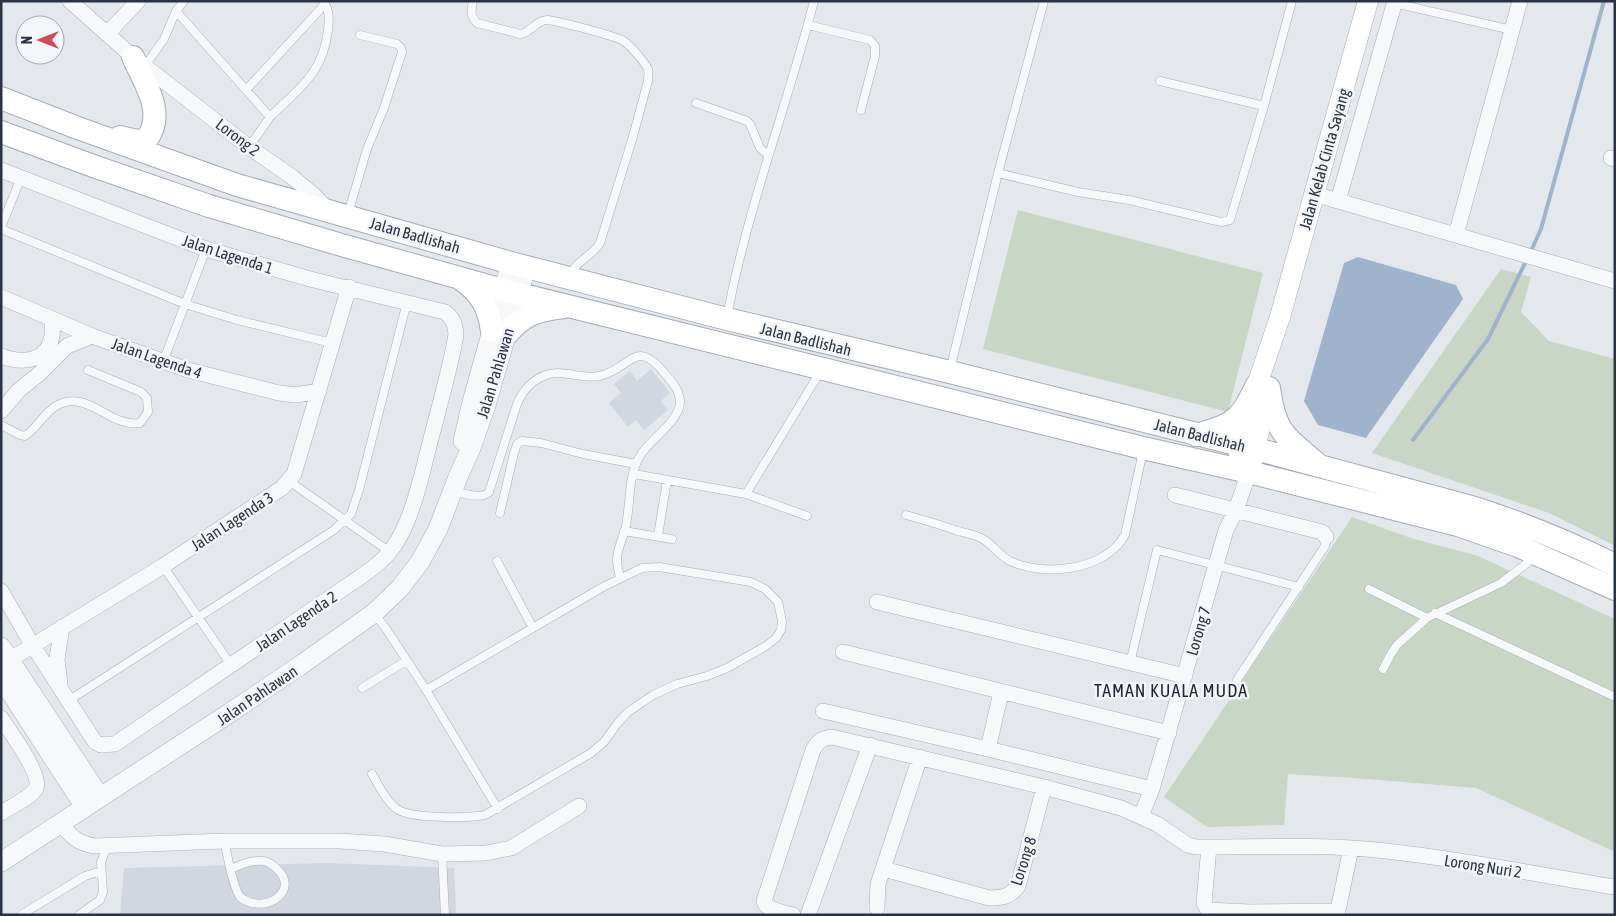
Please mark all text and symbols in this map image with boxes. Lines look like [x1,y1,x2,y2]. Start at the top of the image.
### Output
north arrow [15,15,65,65]
text: N [19,36,35,44]
street label: Jalan Kelab Cinta Sayang [1295,86,1354,232]
street label: Lorong 2 [212,115,264,160]
street label: Jalan Badlishah [368,213,462,257]
street label: Jalan Lagenda 1 [180,231,276,278]
street label: Jalan Badlishah [759,319,853,359]
street label: Jalan Pahlawan [473,326,517,420]
street label: Jalan Lagenda 4 [109,334,204,383]
street label: Jalan Badlishah [1153,415,1247,455]
street label: Jalan Lagenda 3 [188,488,277,555]
street label: Jalan Lagenda 2 [252,587,341,656]
street label: Lorong 7 [1182,604,1215,658]
street label: Jalan Pahlawan [213,661,301,729]
district label: TAMAN KUALA MUDA [1094,680,1248,701]
street label: Lorong 8 [1007,834,1040,888]
street label: Lorong Nuri 2 [1443,851,1523,882]

